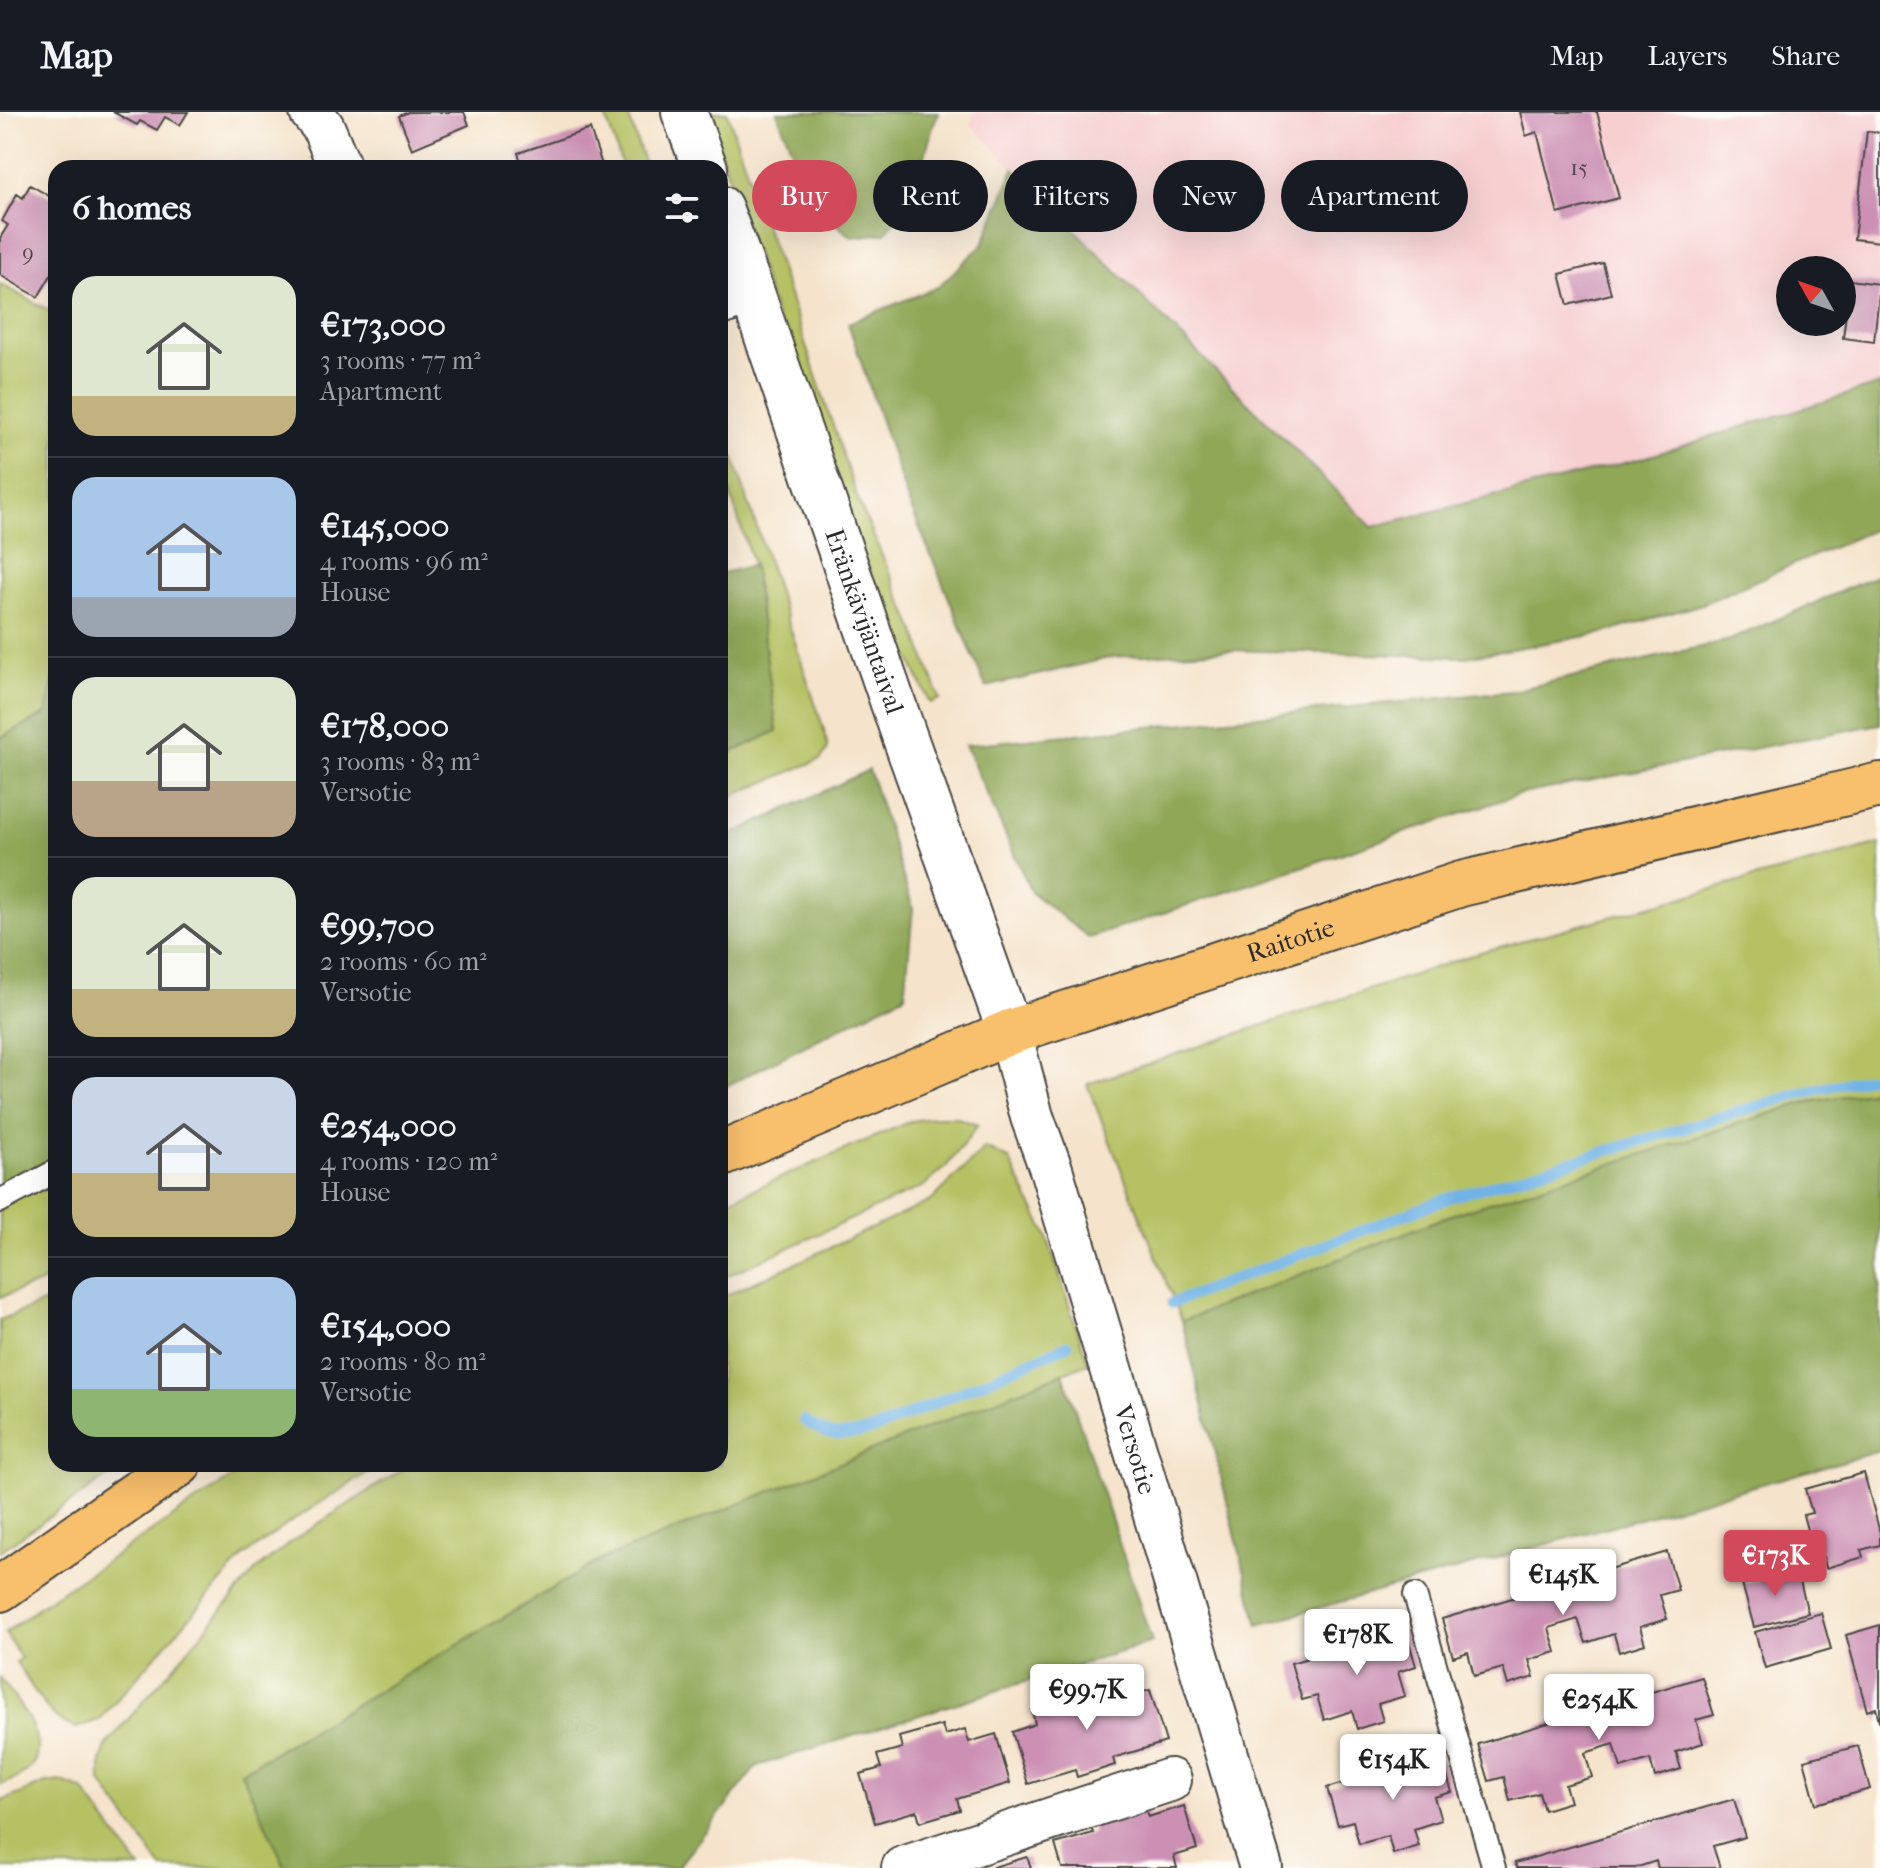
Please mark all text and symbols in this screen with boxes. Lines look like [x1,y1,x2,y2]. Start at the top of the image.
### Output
text: Map [40,33,113,78]
text: Map [1550,39,1603,72]
text: Layers [1647,39,1727,72]
text: Share [1771,39,1840,72]
house number: 15 [1570,155,1588,181]
chip: Buy [752,160,857,232]
chip: Rent [873,160,988,232]
chip: Filters [1004,160,1137,232]
chip: New [1153,160,1265,232]
chip: Apartment [1281,160,1468,232]
icon: filters [660,186,704,230]
text: 6 homes [72,188,191,228]
house number: 9 [22,240,34,266]
north arrow [1776,256,1856,336]
map controls [1776,256,1856,336]
text: €173,000 [320,305,446,345]
icon: home [136,308,232,404]
text: 3 rooms · 77 m² [320,345,481,376]
text: Apartment [320,376,442,407]
text: €145,000 [320,506,450,546]
icon: home [136,509,232,605]
street label: Eränkävijäntaival [818,525,911,718]
text: 4 rooms · 96 m² [320,546,488,577]
text: House [320,577,390,608]
text: €178,000 [320,706,449,746]
icon: home [136,709,232,805]
text: 3 rooms · 83 m² [320,746,479,777]
text: Versotie [320,777,412,808]
text: €99,700 [320,906,435,946]
icon: home [136,909,232,1005]
street label: Raitotie [1242,912,1339,969]
text: 2 rooms · 60 m² [320,946,487,977]
text: Versotie [320,977,412,1008]
text: €254,000 [320,1106,457,1146]
icon: home [136,1109,232,1205]
text: 4 rooms · 120 m² [320,1146,497,1177]
text: House [320,1177,390,1208]
text: €154,000 [320,1306,451,1346]
icon: home [136,1309,232,1405]
text: 2 rooms · 80 m² [320,1346,486,1377]
text: Versotie [320,1377,412,1408]
street label: Versotie [1106,1400,1163,1498]
pin: €173K [1719,1530,1831,1598]
text: €173K [1742,1540,1808,1571]
pin: €145K [1507,1549,1619,1617]
text: €145K [1528,1559,1598,1590]
pin: €178K [1301,1609,1413,1677]
text: €178K [1322,1619,1392,1650]
pin: €99.7K [1022,1664,1152,1732]
text: €99.7K [1048,1674,1126,1705]
pin: €254K [1543,1674,1655,1742]
text: €254K [1562,1684,1636,1715]
pin: €154K [1337,1734,1449,1802]
text: €154K [1358,1744,1428,1775]

